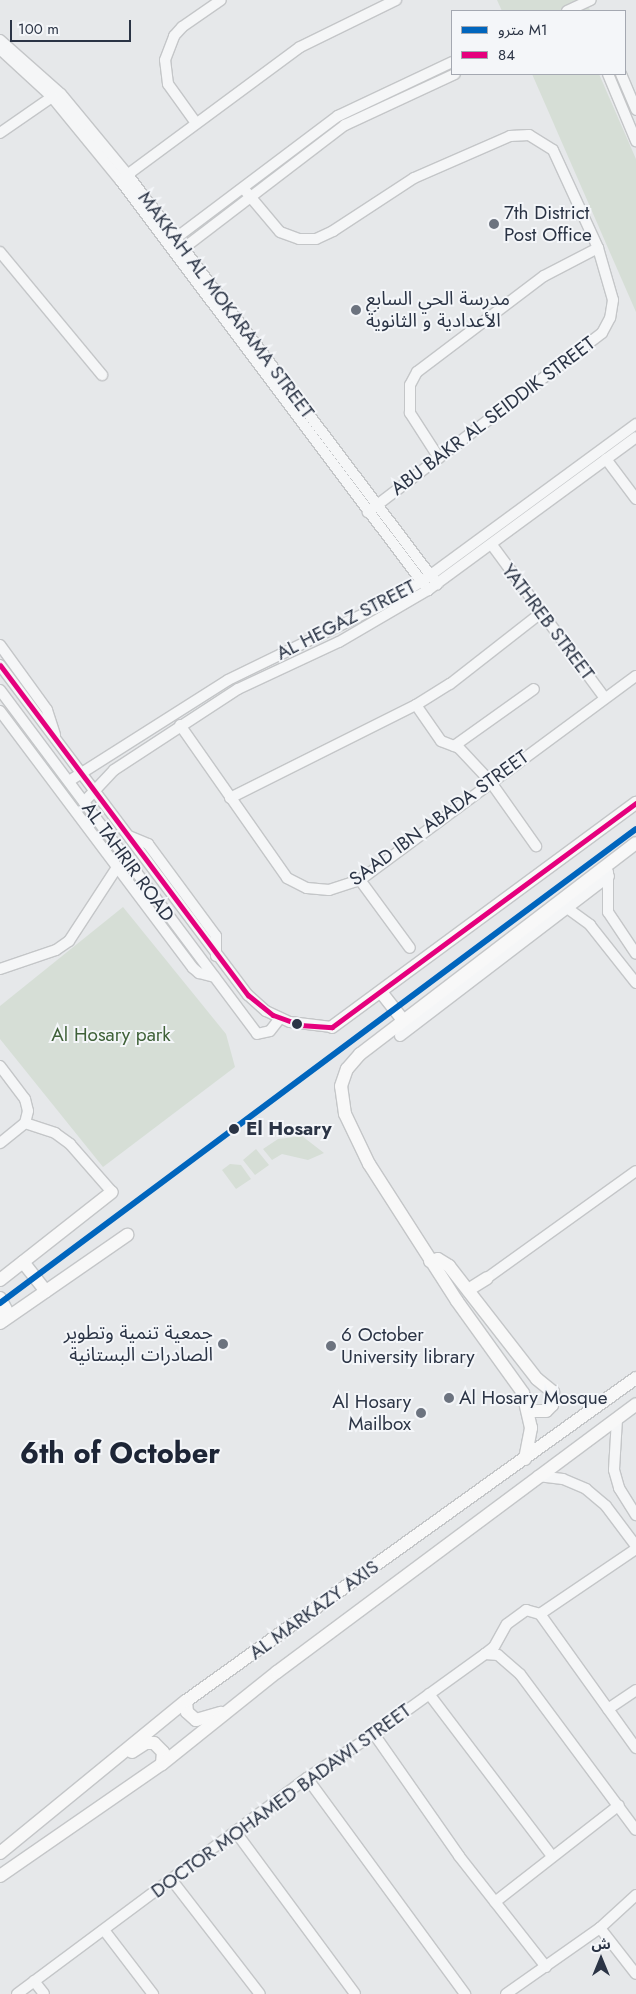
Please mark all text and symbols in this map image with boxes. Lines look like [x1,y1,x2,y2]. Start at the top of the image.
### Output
scale bar [12,10,134,42]
legend [451,10,626,75]
text: 100 m [18,18,59,40]
text: مترو M1 [498,19,548,41]
text: 84 [498,44,515,66]
street label: MAKKAH AL MOKARAMA STREET [133,187,319,423]
place label: 7th District Post Office [504,202,592,246]
marker: 7th District Post Office [488,218,500,230]
place label: مدرسة الحي السابع الأعدادية و الثانوية [366,288,510,332]
marker: مدرسة الحي السابع الأعدادية و الثانوية [350,304,362,316]
street label: ABU BAKR AL SEIDDIK STREET [386,332,600,500]
street label: YATHREB STREET [497,559,599,685]
street label: AL HEGAZ STREET [273,575,419,665]
street label: SAAD IBN ABADA STREET [345,745,533,891]
street label: AL TAHRIR ROAD [77,798,179,926]
unlabelled marker [292,1019,302,1029]
park label: Al Hosary park [51,1024,171,1046]
place label: El Hosary [246,1118,332,1140]
marker: El Hosary [226,1121,242,1137]
place label: جمعية تنمية وتطوير الصادرات البستانية [64,1322,213,1366]
place label: 6 October University library [341,1324,475,1368]
marker: جمعية تنمية وتطوير الصادرات البستانية [217,1338,229,1350]
marker: 6 October University library [325,1340,337,1352]
place label: Al Hosary Mosque [459,1387,608,1409]
place label: Al Hosary Mailbox [332,1391,411,1435]
marker: Al Hosary Mosque [443,1392,455,1404]
marker: Al Hosary Mailbox [415,1407,427,1419]
district label: 6th of October [20,1437,220,1471]
street label: AL MARKAZY AXIS [245,1555,383,1665]
street label: DOCTOR MOHAMED BADAWI STREET [147,1699,415,1903]
north arrow [576,1934,626,1984]
text: ش [591,1934,611,1954]

